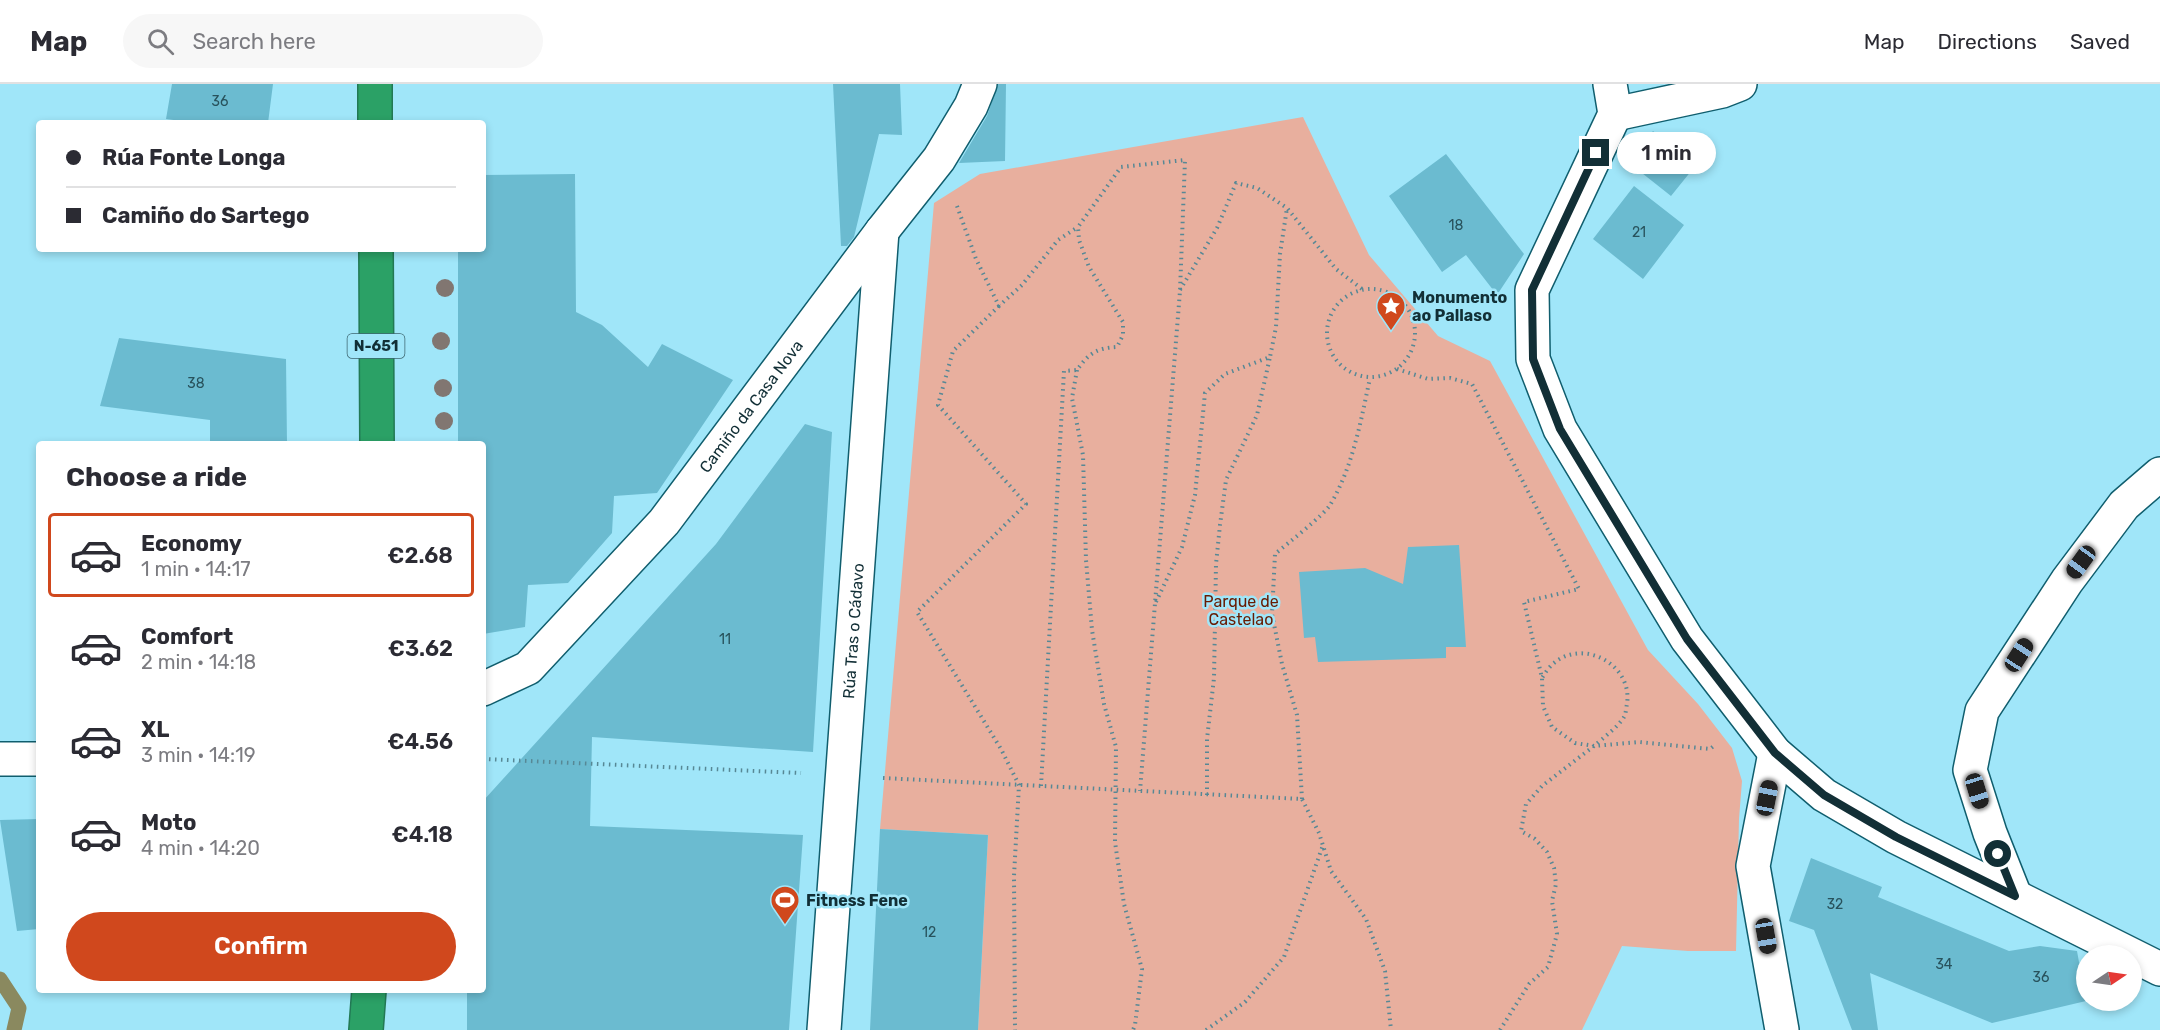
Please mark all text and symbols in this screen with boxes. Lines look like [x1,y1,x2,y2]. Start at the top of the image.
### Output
search box [123,14,543,68]
text: Map [30,25,87,58]
icon: search [144,25,177,58]
text: Search here [192,28,316,55]
text: Map [1864,29,1905,54]
text: Directions [1938,29,2037,54]
text: Saved [2070,29,2130,54]
house number: 36 [212,93,228,110]
callout: 1 min [1617,132,1716,174]
route end [1582,139,1609,166]
text: 1 min [1641,141,1692,165]
text: Rúa Fonte Longa [102,144,285,171]
text: Camiño do Sartego [102,202,309,229]
house number: 18 [1449,217,1464,234]
house number: 21 [1632,224,1646,241]
place label: Monumento ao Pallaso [1412,288,1507,325]
place icon: Monumento ao Pallaso [1375,290,1407,332]
road number: N-651 [348,334,404,358]
street label: Camiño da Casa Nova [695,336,807,476]
house number: 38 [187,375,205,392]
text: Choose a ride [66,461,247,493]
icon: car [69,528,123,582]
text: Economy [141,530,242,557]
text: €2.68 [387,542,453,569]
car [2063,542,2099,582]
text: 1 min · 14:17 [141,557,251,581]
street label: Rúa Tras o Cádavo [839,563,868,700]
park label: Parque de Castelao [1203,592,1279,629]
icon: car [69,621,123,675]
text: Comfort [141,623,233,650]
house number: 11 [719,631,731,648]
text: €3.62 [388,635,453,662]
car [2002,635,2036,675]
text: 2 min · 14:18 [141,650,256,674]
icon: car [69,714,123,768]
text: XL [141,716,169,743]
text: €4.56 [387,728,453,755]
text: 3 min · 14:19 [141,743,256,767]
car [1963,771,1991,811]
car [1755,779,1779,817]
icon: car [69,807,123,861]
text: Moto [141,809,196,836]
text: €4.18 [392,821,453,848]
text: 4 min · 14:20 [141,836,260,860]
route start [1984,840,2011,867]
sports icon: Fitness Fene [769,884,801,926]
place label: Fitness Fene [806,891,908,910]
house number: 32 [1827,896,1843,913]
button: Confirm [66,912,456,981]
car [1754,917,1778,955]
house number: 12 [922,924,936,941]
north arrow [2076,945,2142,1011]
map controls [2076,945,2142,1011]
house number: 34 [1935,956,1953,973]
house number: 36 [2033,969,2049,986]

